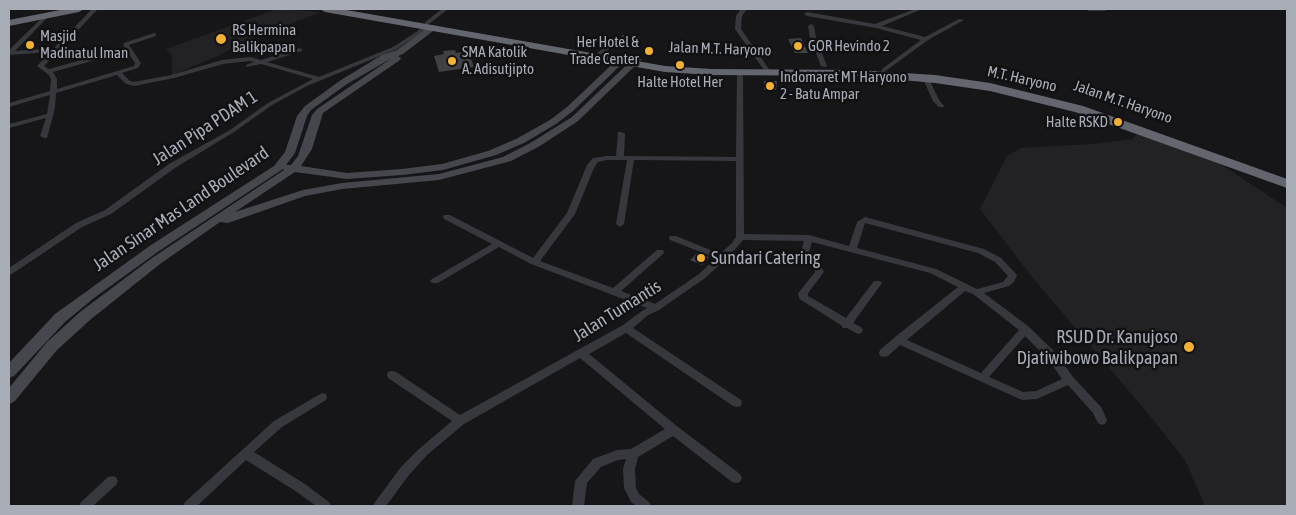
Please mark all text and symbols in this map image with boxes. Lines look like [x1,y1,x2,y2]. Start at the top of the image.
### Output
place label: RS Hermina Balikpapan [232,21,296,56]
place label: Masjid Madinatul Iman [40,27,128,62]
marker: RS Hermina Balikpapan [214,32,228,46]
place label: Her Hotel & Trade Center [570,33,639,68]
place label: GOR Hevindo 2 [808,37,890,55]
street label: Jalan M.T. Haryono [668,38,772,60]
marker: Masjid Madinatul Iman [24,39,36,51]
marker: GOR Hevindo 2 [792,40,804,52]
place label: SMA Katolik A. Adisutjipto [462,43,534,78]
marker: Her Hotel & Trade Center [643,45,655,57]
marker: SMA Katolik A. Adisutjipto [446,55,458,67]
marker: Halte Hotel Her [674,59,686,71]
street label: M.T. Haryono [985,62,1059,96]
place label: Indomaret MT Haryono 2 - Batu Ampar [780,68,907,103]
place label: Halte Hotel Her [637,73,723,91]
street label: Jalan M.T. Haryono [1071,77,1175,127]
marker: Indomaret MT Haryono 2 - Batu Ampar [764,80,776,92]
street label: Jalan Pipa PDAM 1 [148,86,262,170]
place label: Halte RSKD [1046,113,1108,131]
marker: Halte RSKD [1112,116,1124,128]
street label: Jalan Sinar Mas Land Boulevard [89,142,273,276]
place label: Sundari Catering [711,247,820,269]
marker: Sundari Catering [695,252,707,264]
street label: Jalan Tumantis [569,275,665,347]
place label: RSUD Dr. Kanujoso Djatiwibowo Balikpapan [1017,326,1178,368]
marker: RSUD Dr. Kanujoso Djatiwibowo Balikpapan [1182,340,1196,354]

